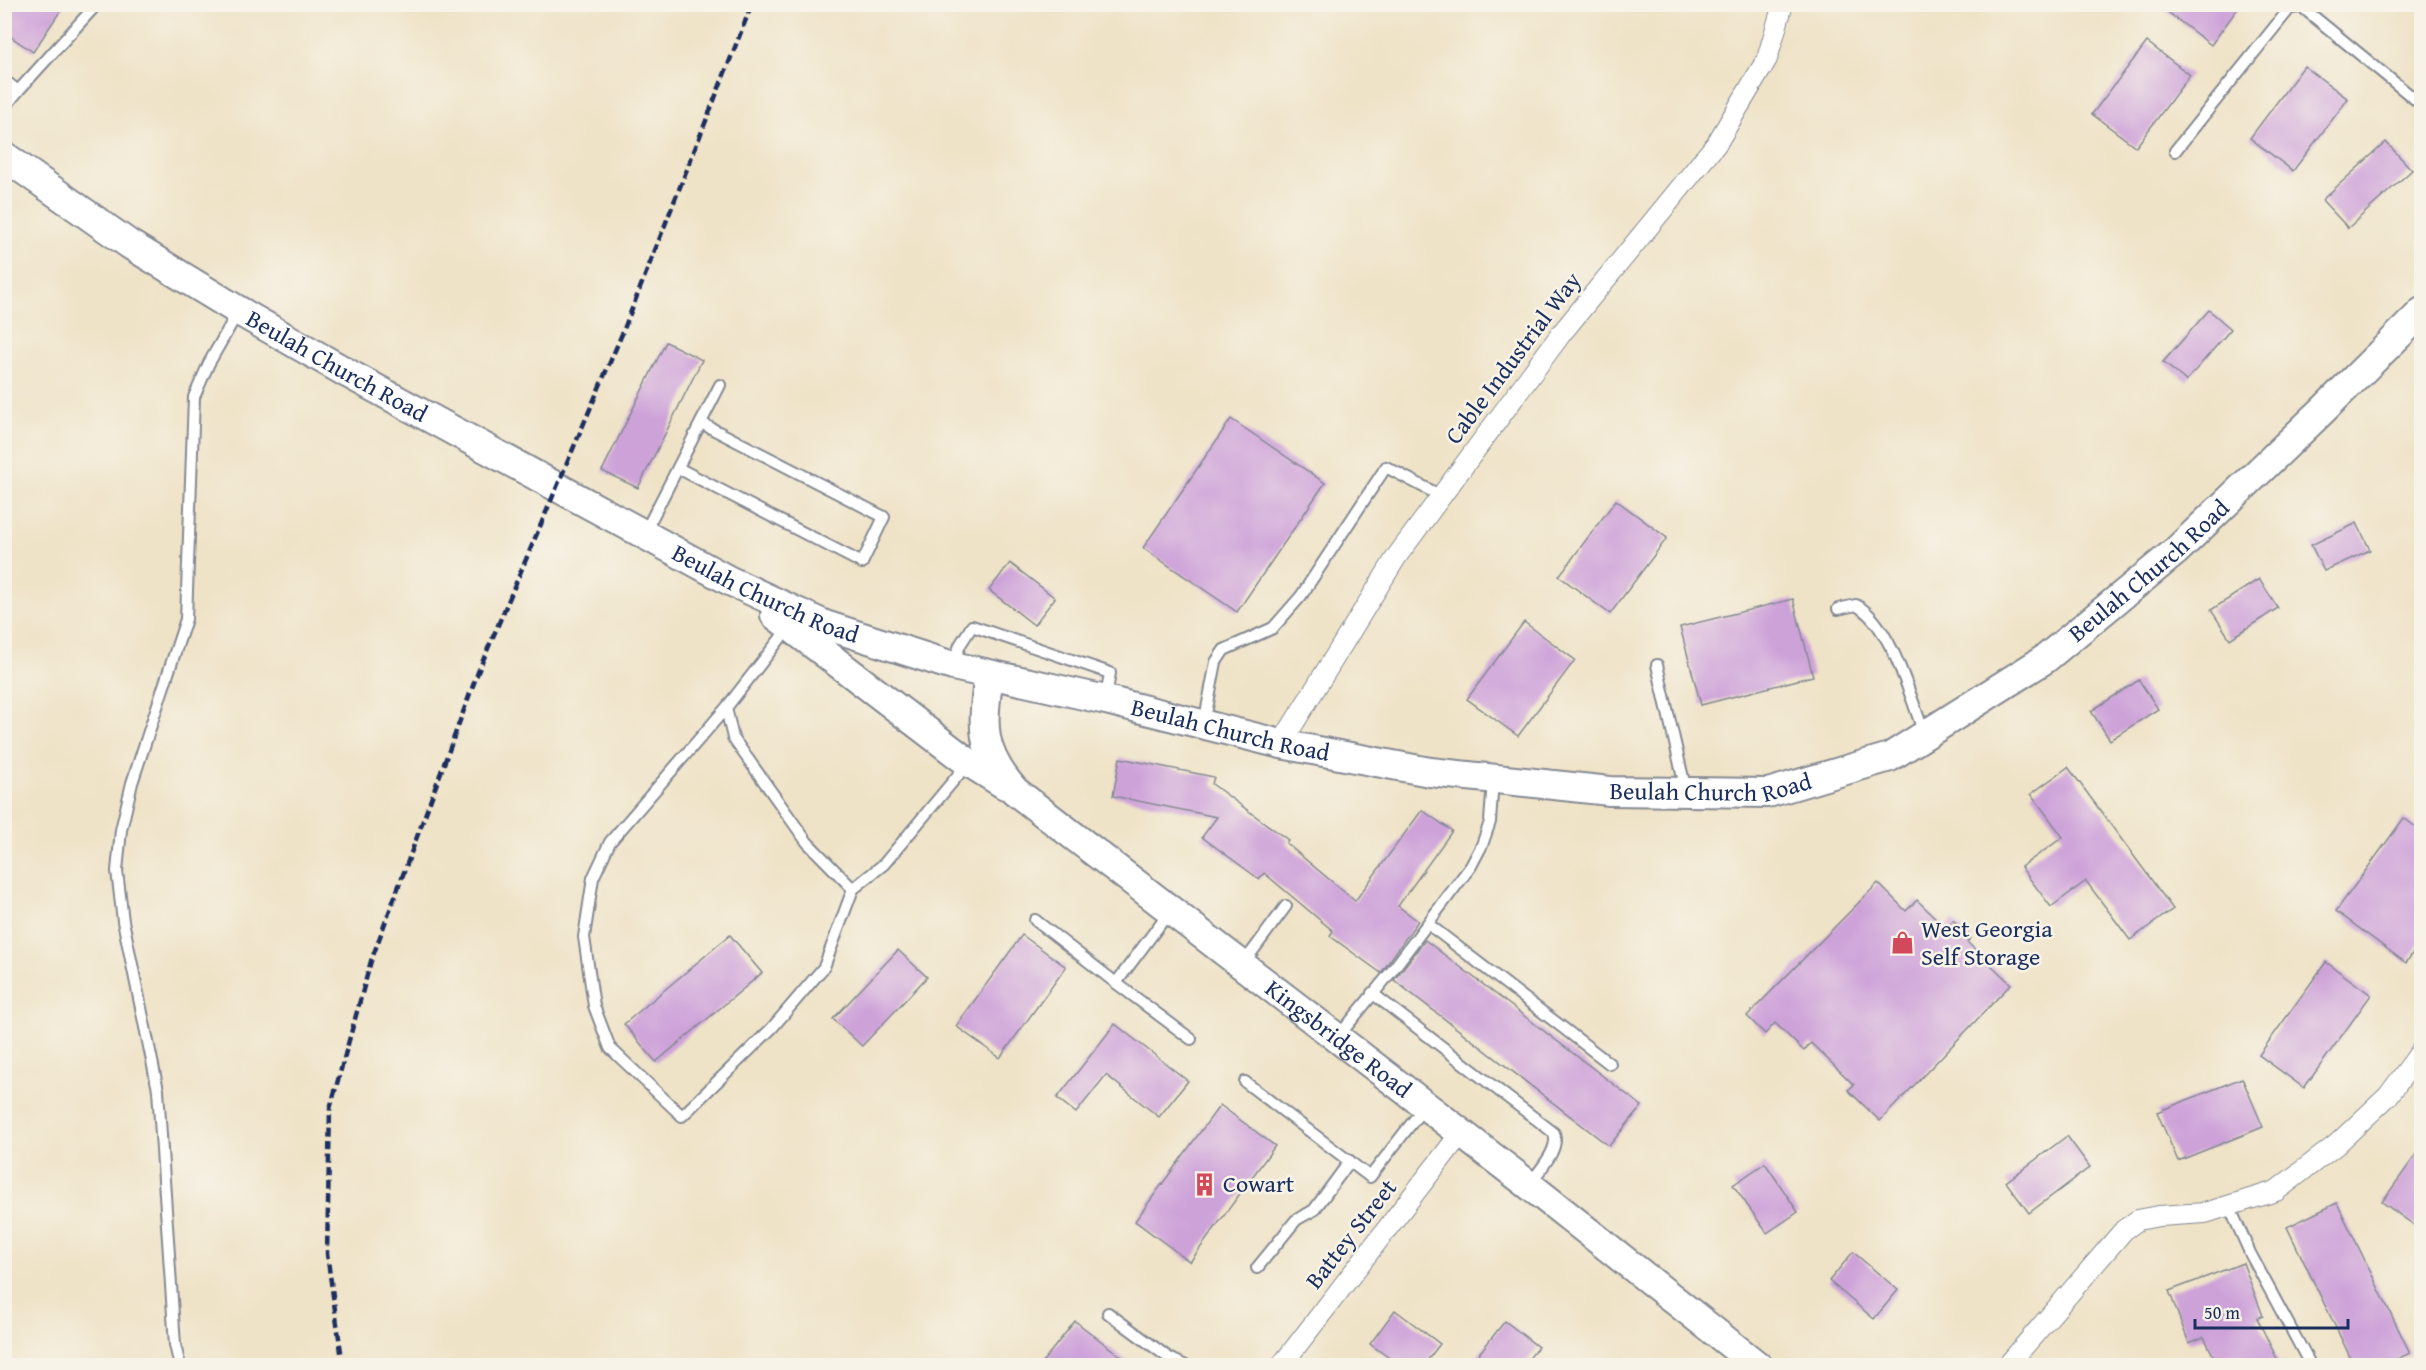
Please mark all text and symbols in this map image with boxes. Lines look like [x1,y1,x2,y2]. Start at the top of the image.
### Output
street label: Cable Industrial Way [1436,264,1589,451]
street label: Beulah Church Road [240,301,434,431]
street label: Beulah Church Road [2061,491,2237,650]
street label: Beulah Church Road [666,535,864,652]
street label: Beulah Church Road [1128,689,1333,770]
street label: Beulah Church Road [1609,763,1816,811]
place label: West Georgia Self Storage [1921,911,2053,974]
shop icon: West Georgia Self Storage [1890,930,1916,956]
street label: Kingsbridge Road [1258,971,1420,1106]
place label: Cowart [1223,1166,1295,1201]
building icon: Cowart [1192,1171,1218,1197]
street label: Battey Street [1296,1171,1405,1296]
scale bar [2195,1292,2348,1330]
text: 50 m [2204,1299,2240,1326]

